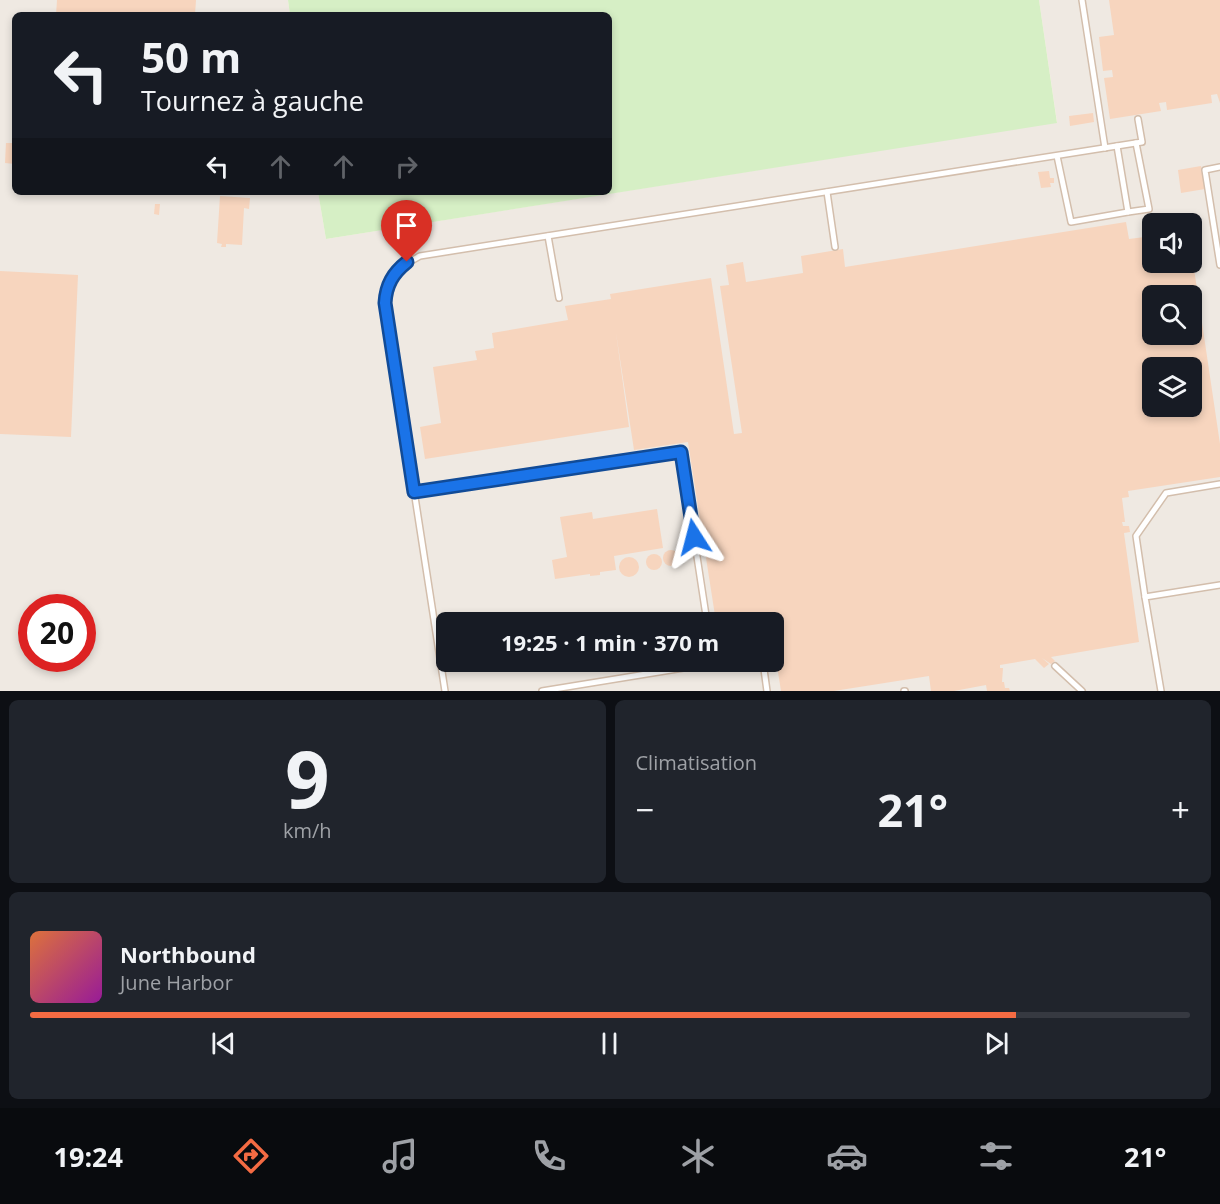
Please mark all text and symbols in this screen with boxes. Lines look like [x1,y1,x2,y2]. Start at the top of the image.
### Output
text: 50 m [141,28,241,85]
icon: left [42,36,120,114]
text: Tournez à gauche [141,82,364,119]
icon: left [201,150,234,183]
icon: ahead [264,150,297,183]
icon: ahead [327,150,360,183]
icon: right [390,150,423,183]
pin [381,200,432,262]
icon: arrive [390,209,423,242]
map controls [1142,213,1202,417]
button: sound [1142,213,1202,273]
button: search [1142,285,1202,345]
button: layers [1142,357,1202,417]
position arrow [662,505,726,569]
speed limit sign: 20 [18,594,96,672]
text: 19:25 · 1 min · 370 m [501,627,719,657]
text: 9 [285,725,330,831]
text: Climatisation [636,749,757,776]
text: 21° [877,779,948,840]
text: − [636,787,654,832]
text: + [1171,787,1190,832]
text: km/h [283,817,332,844]
text: Northbound [120,939,256,969]
text: June Harbor [120,969,233,996]
icon: previous [207,1027,240,1060]
icon: pause [593,1027,626,1060]
icon: next [980,1027,1013,1060]
icon: directions [230,1135,272,1177]
icon: music [379,1135,421,1177]
icon: phone [528,1135,570,1177]
icon: climate [677,1135,719,1177]
icon: car [826,1135,868,1177]
icon: filters [975,1135,1017,1177]
text: 19:24 [54,1138,123,1175]
text: 21° [1124,1138,1166,1175]

